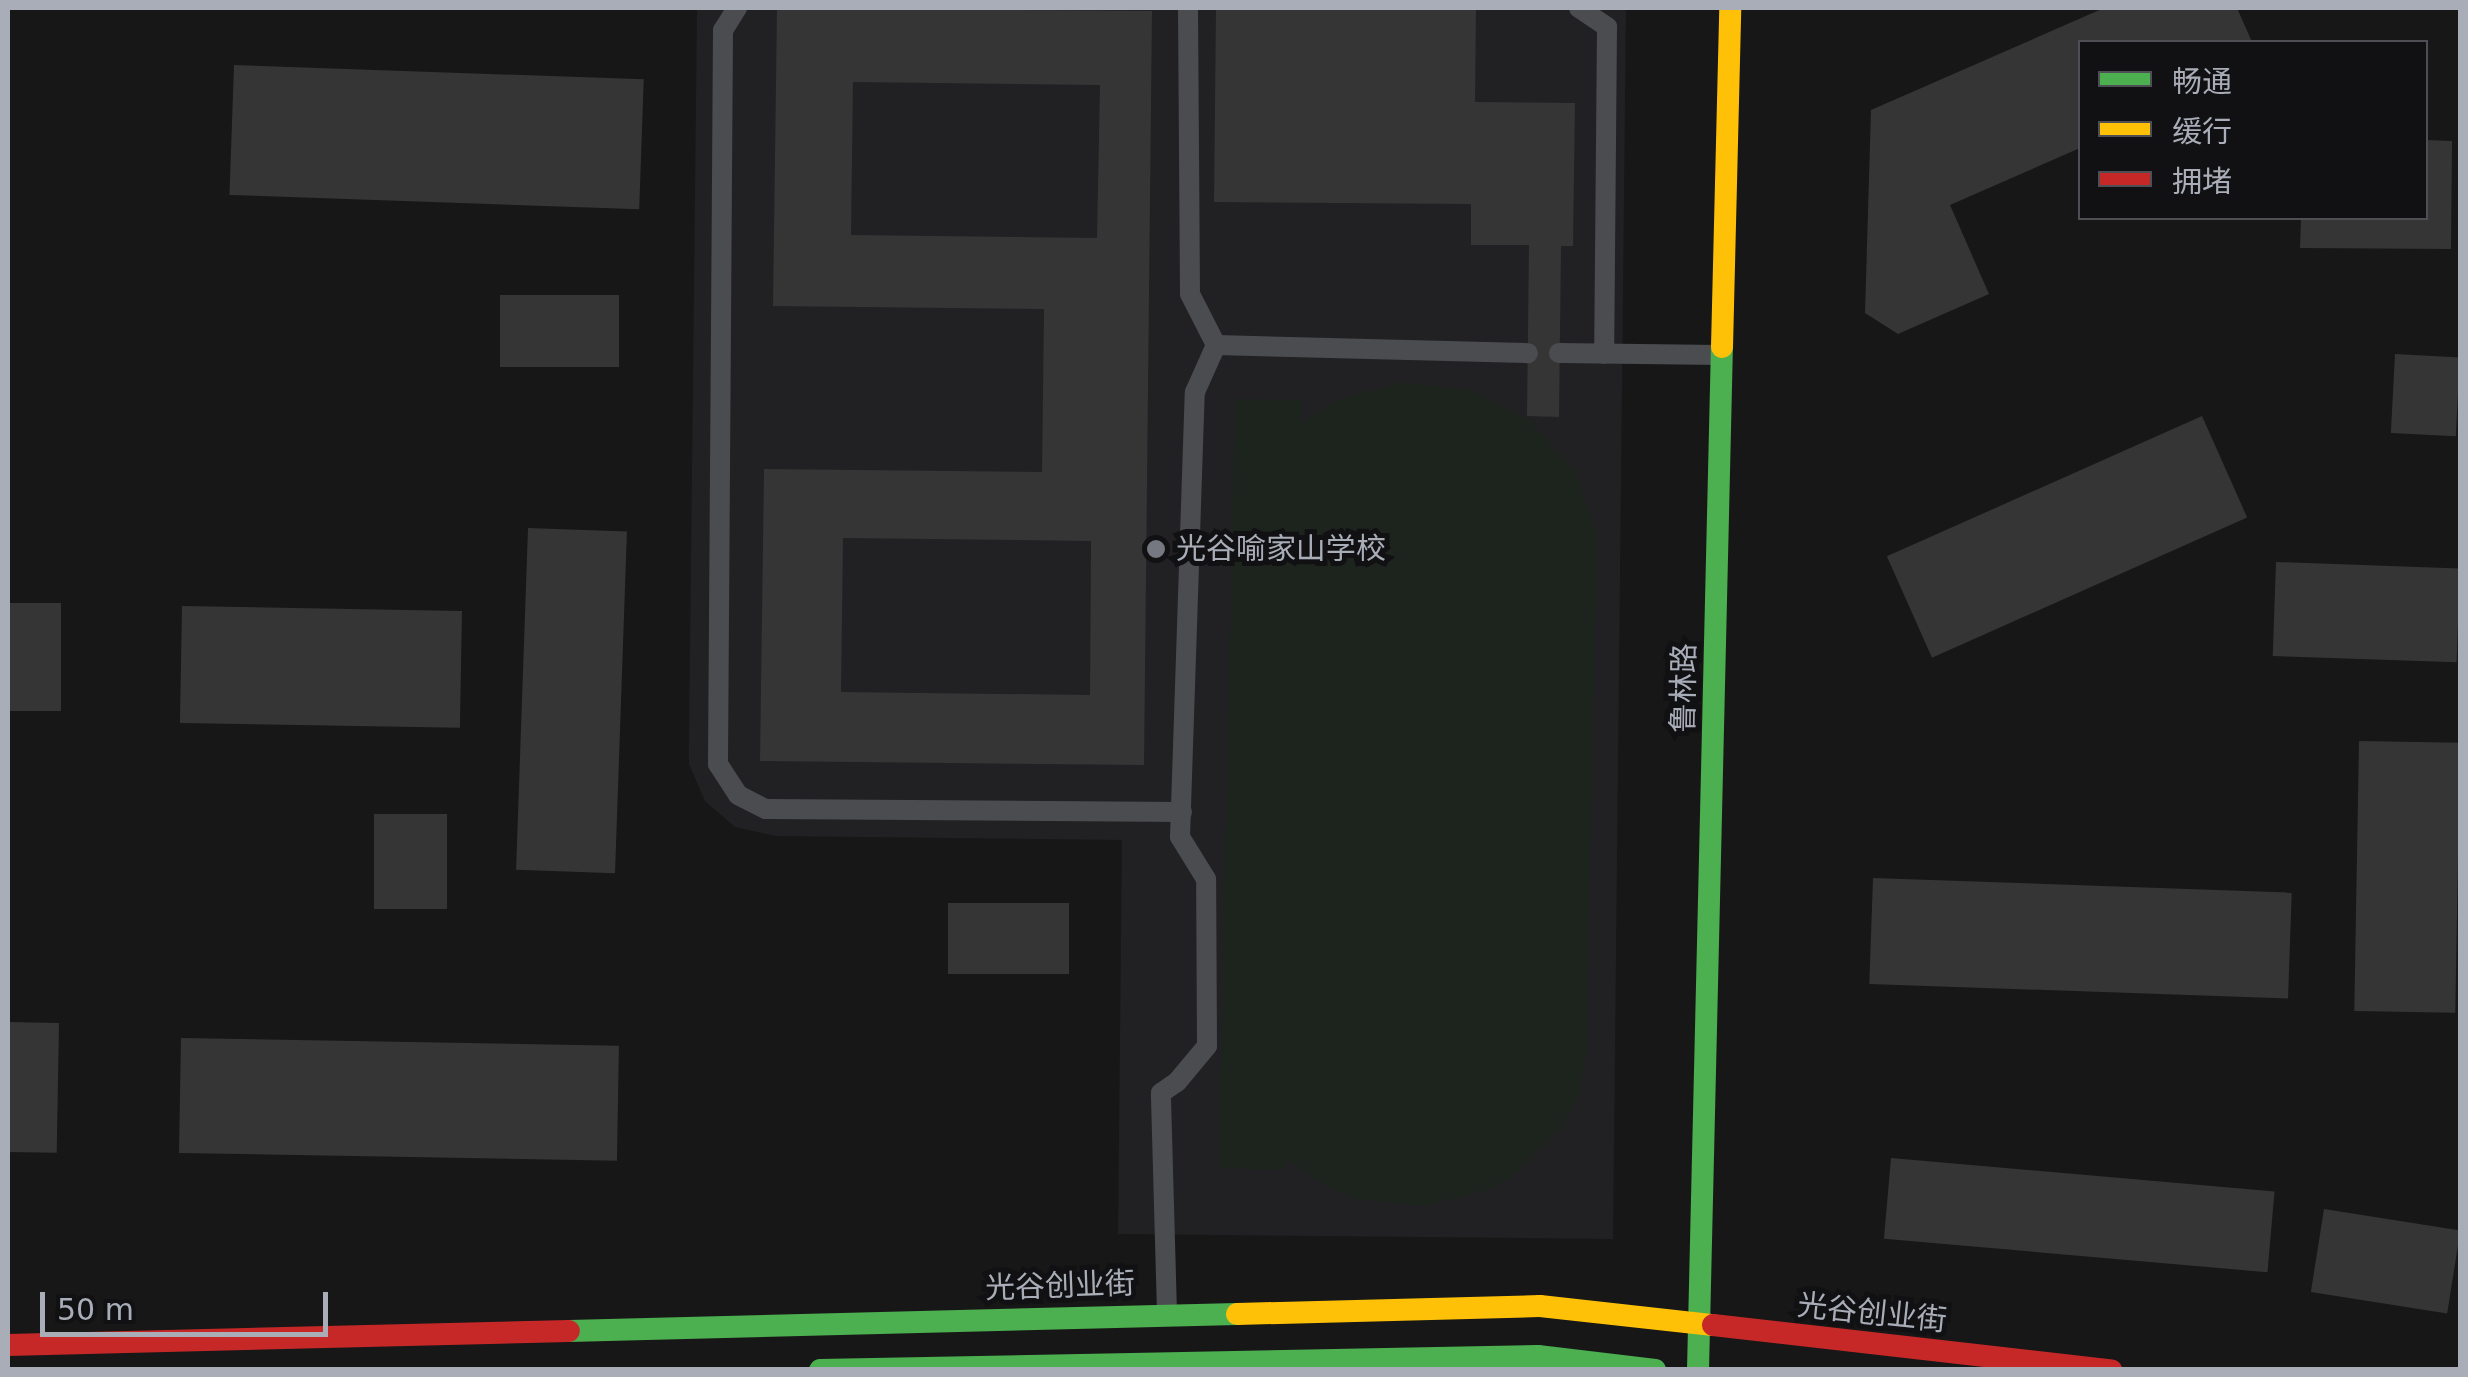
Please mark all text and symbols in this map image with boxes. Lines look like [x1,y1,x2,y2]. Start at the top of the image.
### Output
legend [2078,40,2428,220]
text: 畅通 [2172,64,2232,99]
text: 缓行 [2172,114,2232,149]
text: 拥堵 [2172,164,2232,199]
place label: 光谷喻家山学校 [1176,531,1386,567]
marker: 光谷喻家山学校 [1145,538,1167,560]
street label: 鲁林路 [1665,643,1703,733]
street label: 光谷创业街 [984,1265,1136,1307]
scale bar [45,1272,332,1334]
street label: 光谷创业街 [1796,1287,1948,1339]
text: 50 m [57,1292,134,1327]

